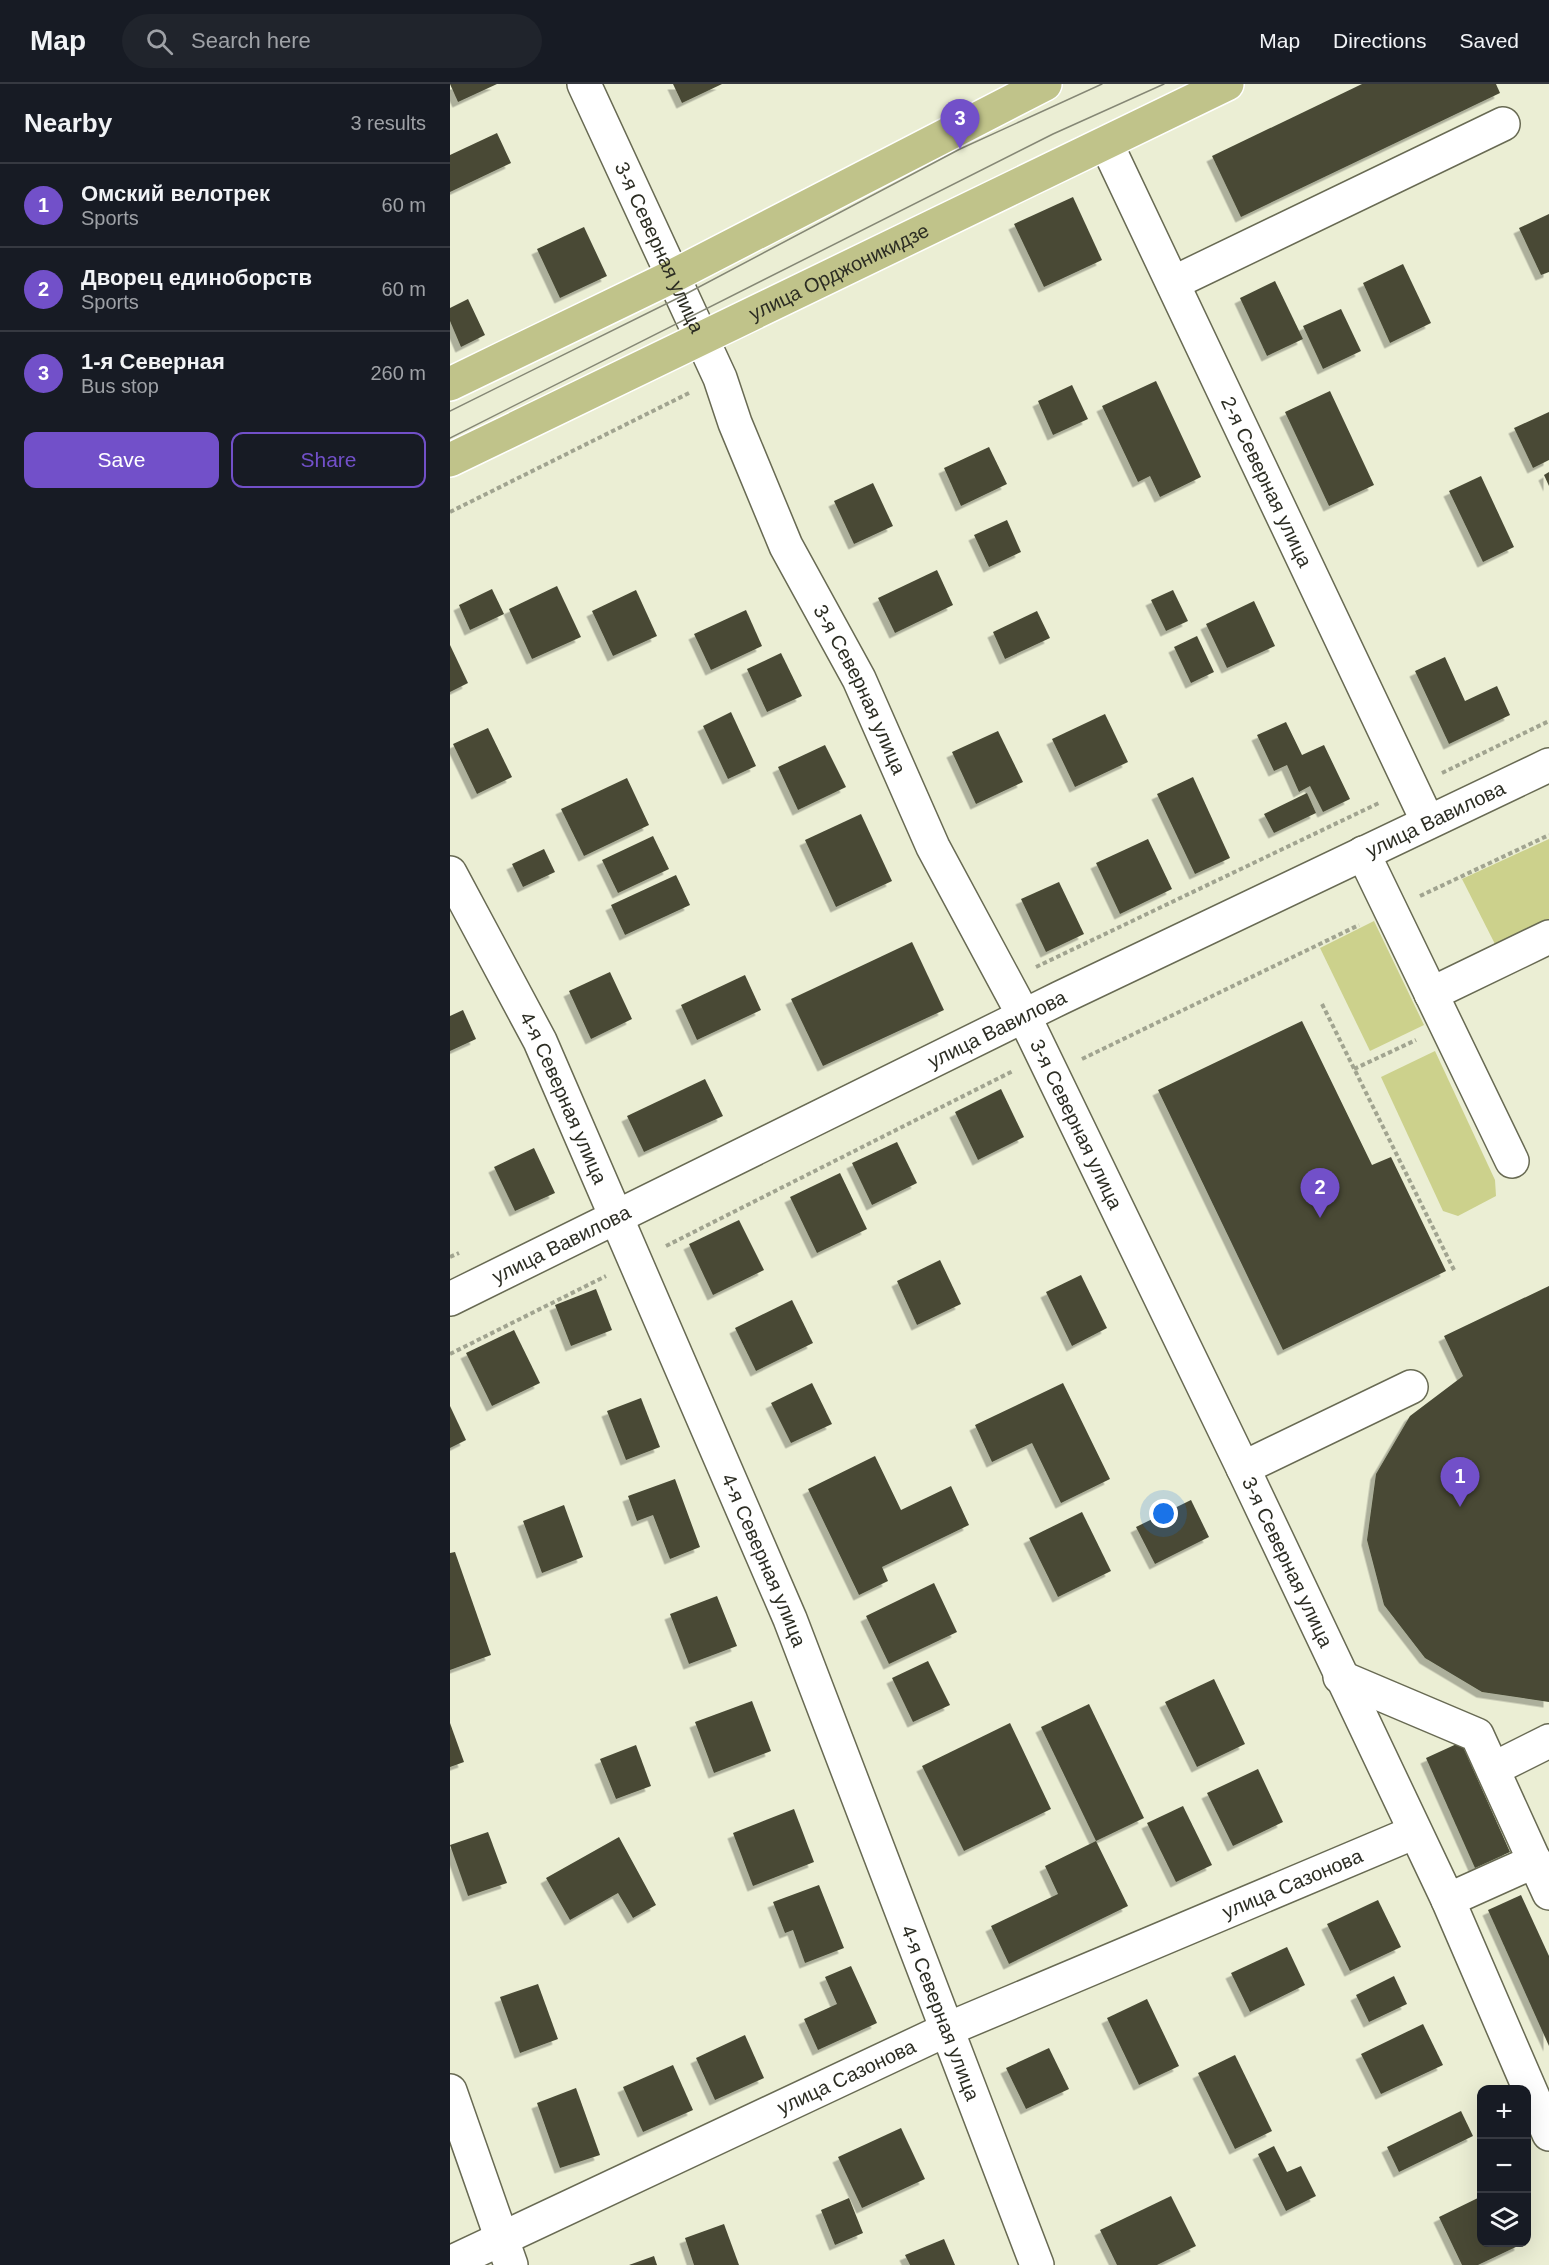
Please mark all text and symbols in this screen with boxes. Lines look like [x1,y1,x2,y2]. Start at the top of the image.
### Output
search box [122,14,542,68]
text: Map [30,25,86,56]
icon: search [143,25,176,58]
text: Search here [191,28,311,53]
text: Map [1259,29,1300,52]
text: Directions [1333,29,1426,52]
text: Saved [1459,29,1519,52]
pin: 3 [940,100,980,149]
text: Nearby [24,108,112,138]
text: 3 results [350,112,426,134]
street label: 3-я Северная улица [611,158,709,337]
text: Омский велотрек [81,181,270,206]
text: 1 [38,194,49,216]
text: 60 m [382,194,426,216]
text: Sports [81,207,139,229]
street label: улица Орджоникидзе [745,219,932,325]
text: Дворец единоборств [81,265,312,290]
text: 2 [38,278,49,300]
text: 60 m [382,278,426,300]
text: Sports [81,291,139,313]
text: 1-я Северная [81,349,225,374]
text: 3 [38,362,49,384]
text: 260 m [370,362,426,384]
text: Bus stop [81,375,159,397]
street label: 2-я Северная улица [1217,393,1317,571]
button: Save [24,432,219,488]
button: Share [231,432,426,488]
street label: 3-я Северная улица [809,601,911,778]
street label: улица Вавилова [1362,776,1509,862]
street label: улица Вавилова [924,985,1071,1072]
street label: 4-я Северная улица [515,1008,612,1188]
street label: 3-я Северная улица [1026,1036,1127,1213]
pin: 2 [1300,1168,1340,1218]
street label: улица Вавилова [488,1200,635,1287]
pin: 1 [1440,1458,1480,1507]
street label: 4-я Северная улица [717,1470,811,1651]
street label: 3-я Северная улица [1238,1473,1338,1651]
your location [1149,1499,1178,1528]
street label: улица Сазонова [1219,1844,1367,1923]
street label: 4-я Северная улица [897,1922,984,2104]
street label: улица Сазонова [774,2035,920,2119]
map controls [1477,2085,1531,2247]
button: + [1477,2085,1531,2139]
button: − [1477,2139,1531,2193]
button: layers [1477,2193,1531,2247]

